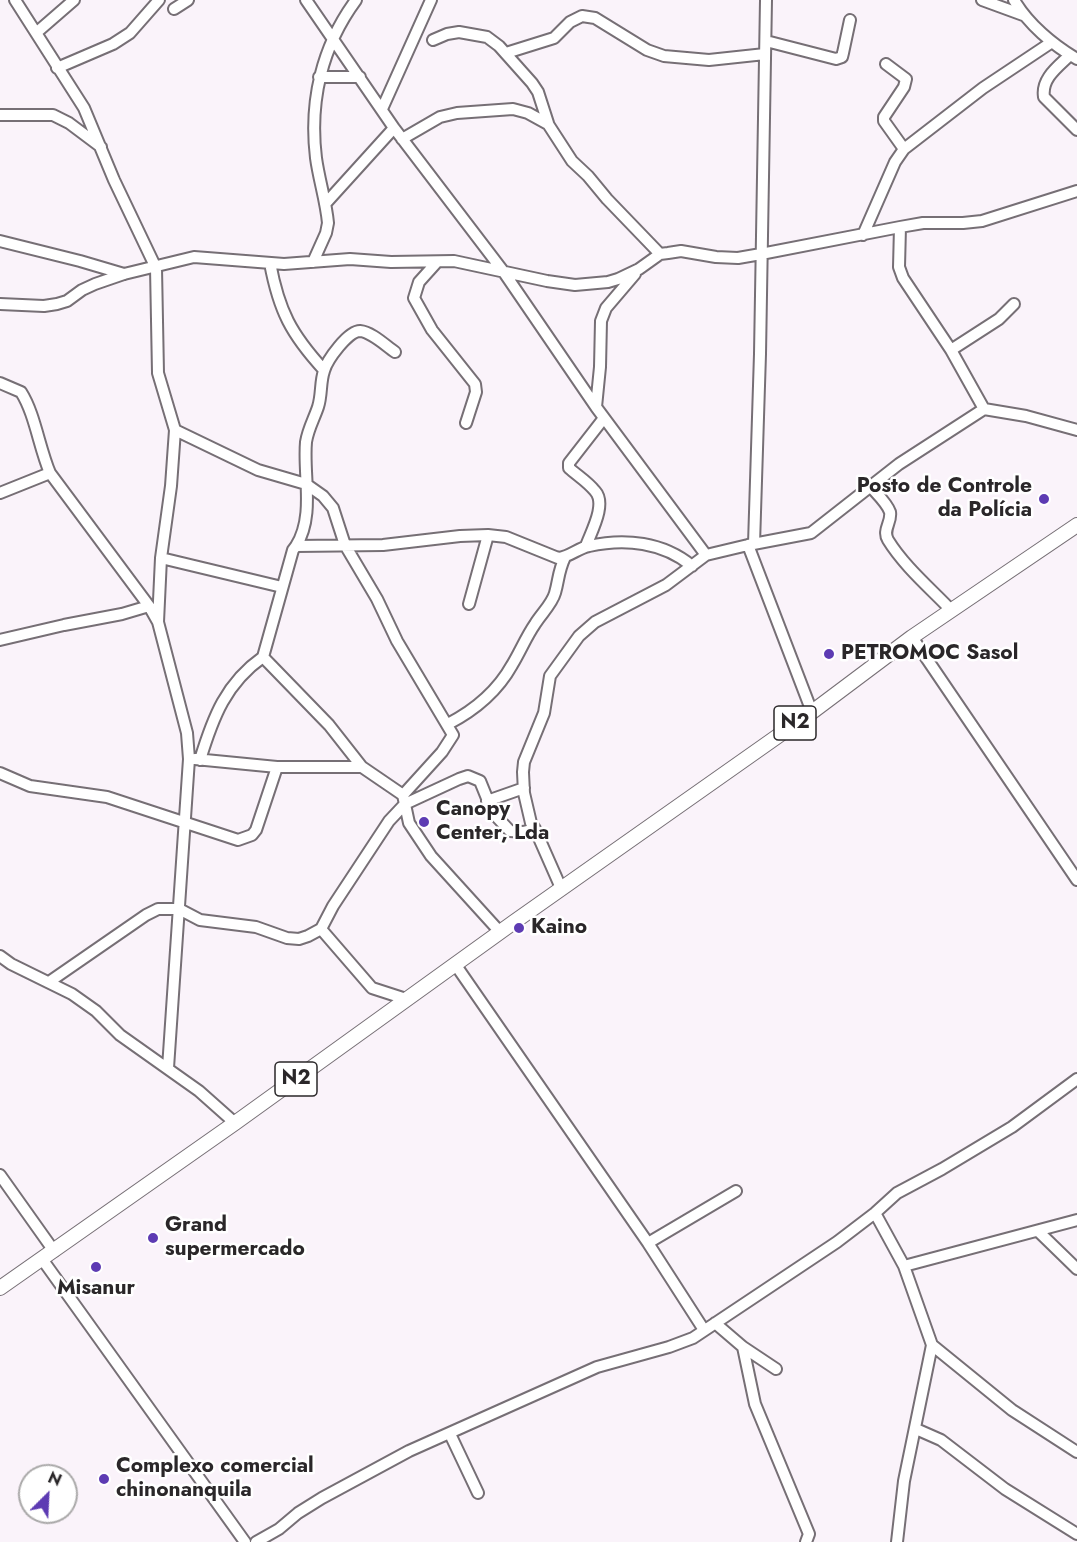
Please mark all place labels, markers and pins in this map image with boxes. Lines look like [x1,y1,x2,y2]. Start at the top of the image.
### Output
place label: Posto de Controle da Polícia [857,474,1032,524]
marker: Posto de Controle da Polícia [1037,492,1051,506]
place label: PETROMOC Sasol [841,641,1018,667]
marker: PETROMOC Sasol [822,647,836,661]
place label: Canopy Center, Lda [436,797,549,847]
marker: Canopy Center, Lda [417,815,431,829]
place label: Kaino [531,915,587,941]
marker: Kaino [512,921,526,935]
place label: Grand supermercado [165,1213,305,1263]
marker: Grand supermercado [146,1231,160,1245]
marker: Misanur [89,1260,103,1274]
place label: Misanur [57,1276,135,1302]
place label: Complexo comercial chinonanquila [116,1454,314,1504]
marker: Complexo comercial chinonanquila [97,1472,111,1486]

